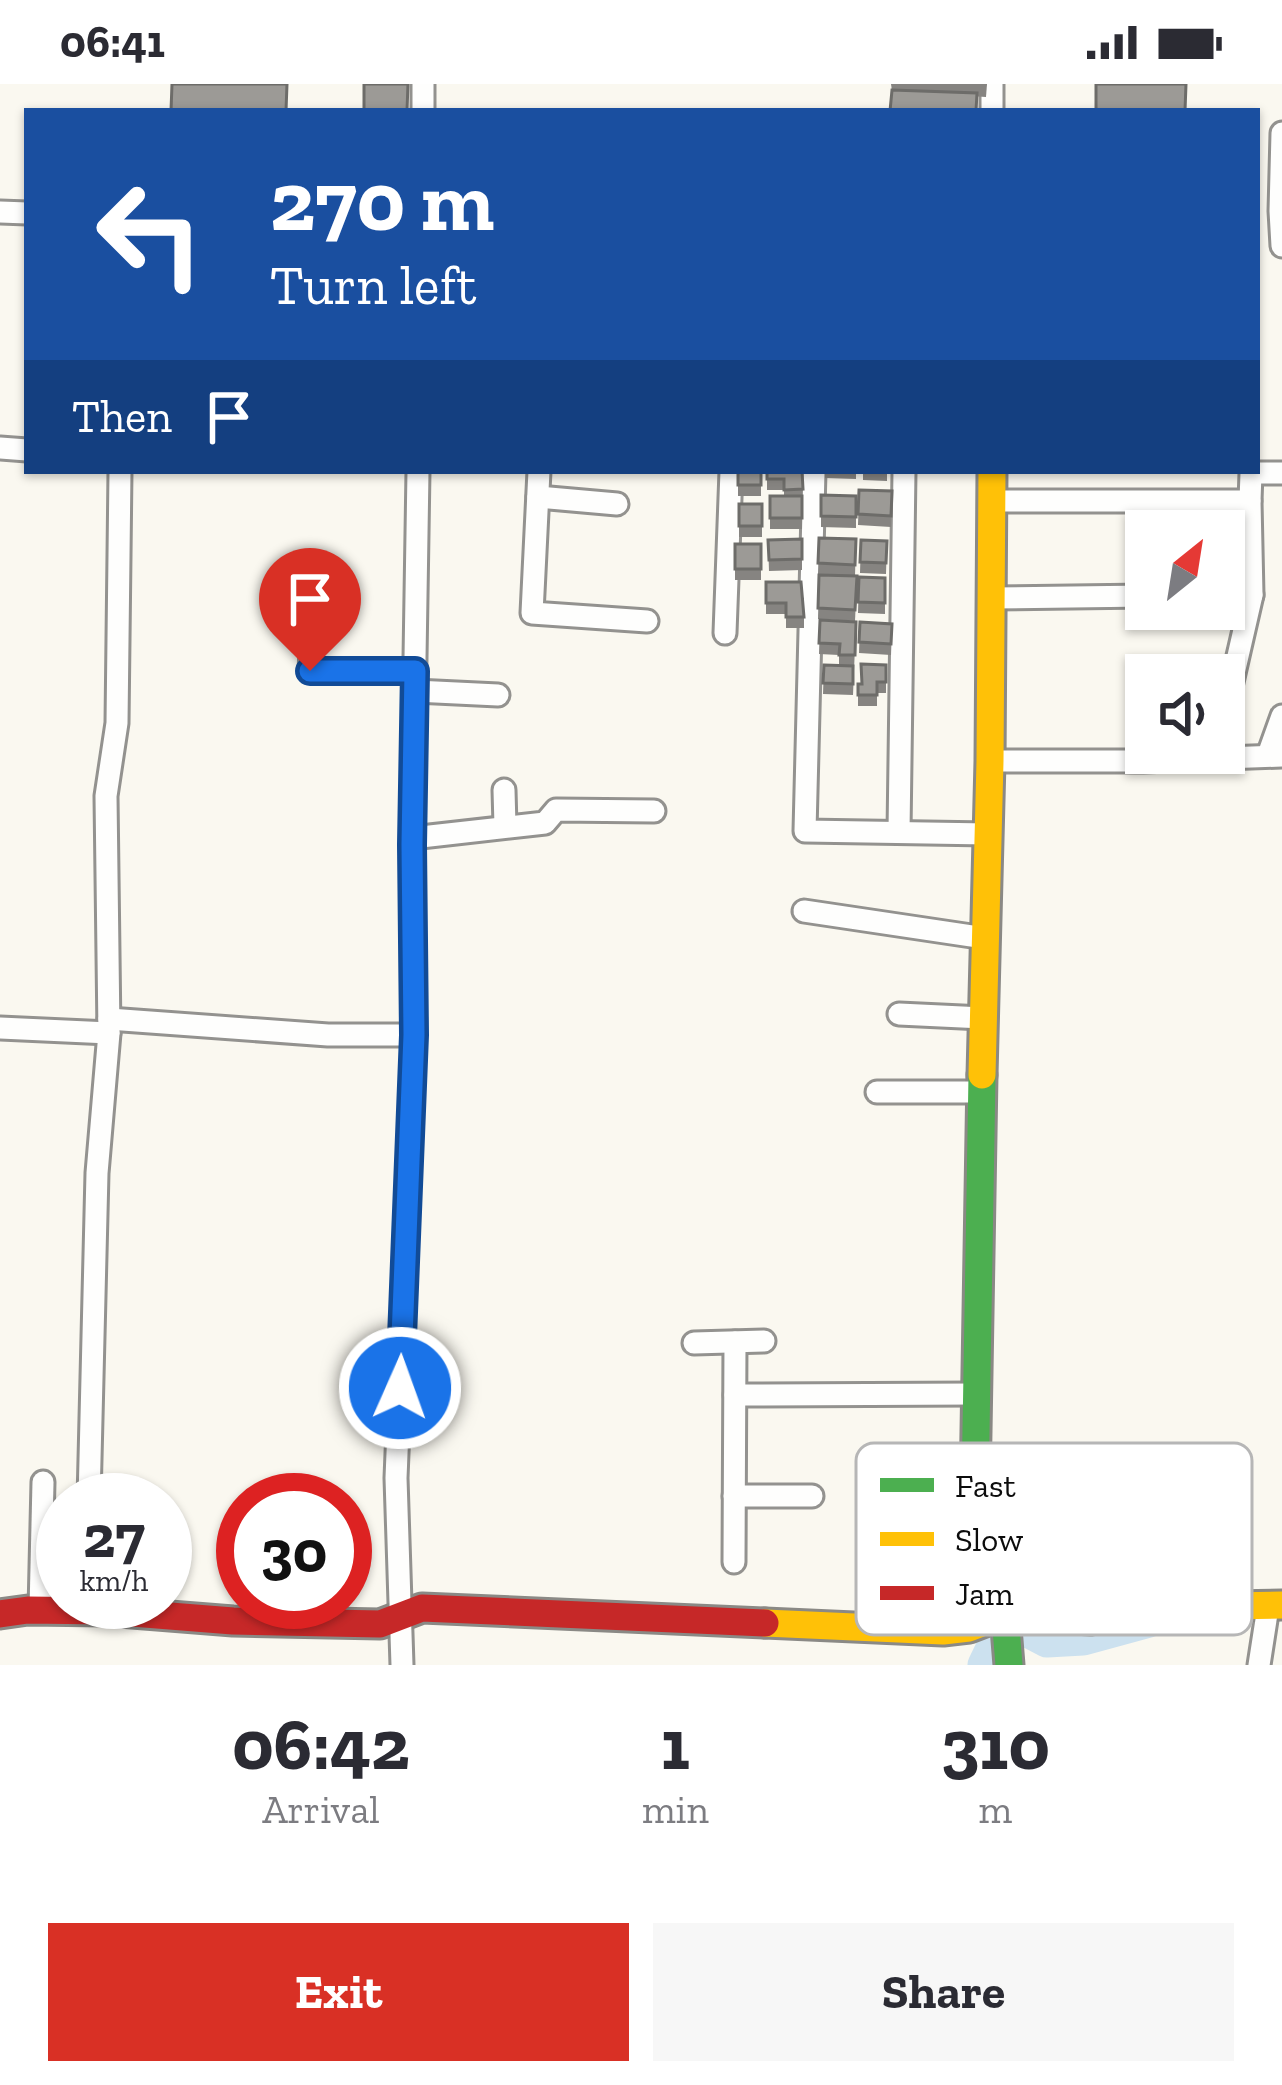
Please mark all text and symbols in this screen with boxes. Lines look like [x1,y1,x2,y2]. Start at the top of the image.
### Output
text: 06:41 [60,15,165,69]
text: 270 m [270,151,494,252]
icon: left [72,156,228,312]
text: Turn left [270,253,477,318]
icon: arrive [196,384,262,450]
text: Then [72,390,172,444]
north arrow [1125,510,1245,630]
map controls [1125,510,1245,774]
pin [259,548,361,671]
icon: arrive [277,566,343,632]
button: sound [1125,654,1245,774]
position arrow [337,1325,463,1451]
legend [856,1443,1252,1635]
text: Fast [955,1466,1016,1505]
speed limit sign: 30 [216,1473,372,1629]
text: 27 [83,1500,145,1572]
text: Slow [955,1520,1023,1559]
text: km/h [80,1563,148,1599]
text: Jam [955,1574,1014,1613]
text: 06:42 [232,1701,410,1787]
text: 1 [661,1701,690,1787]
text: 310 [941,1701,1050,1787]
text: Arrival [262,1786,380,1833]
text: min [642,1786,709,1833]
text: m [979,1786,1012,1833]
button: Exit [48,1923,629,2061]
button: Share [653,1923,1234,2061]

